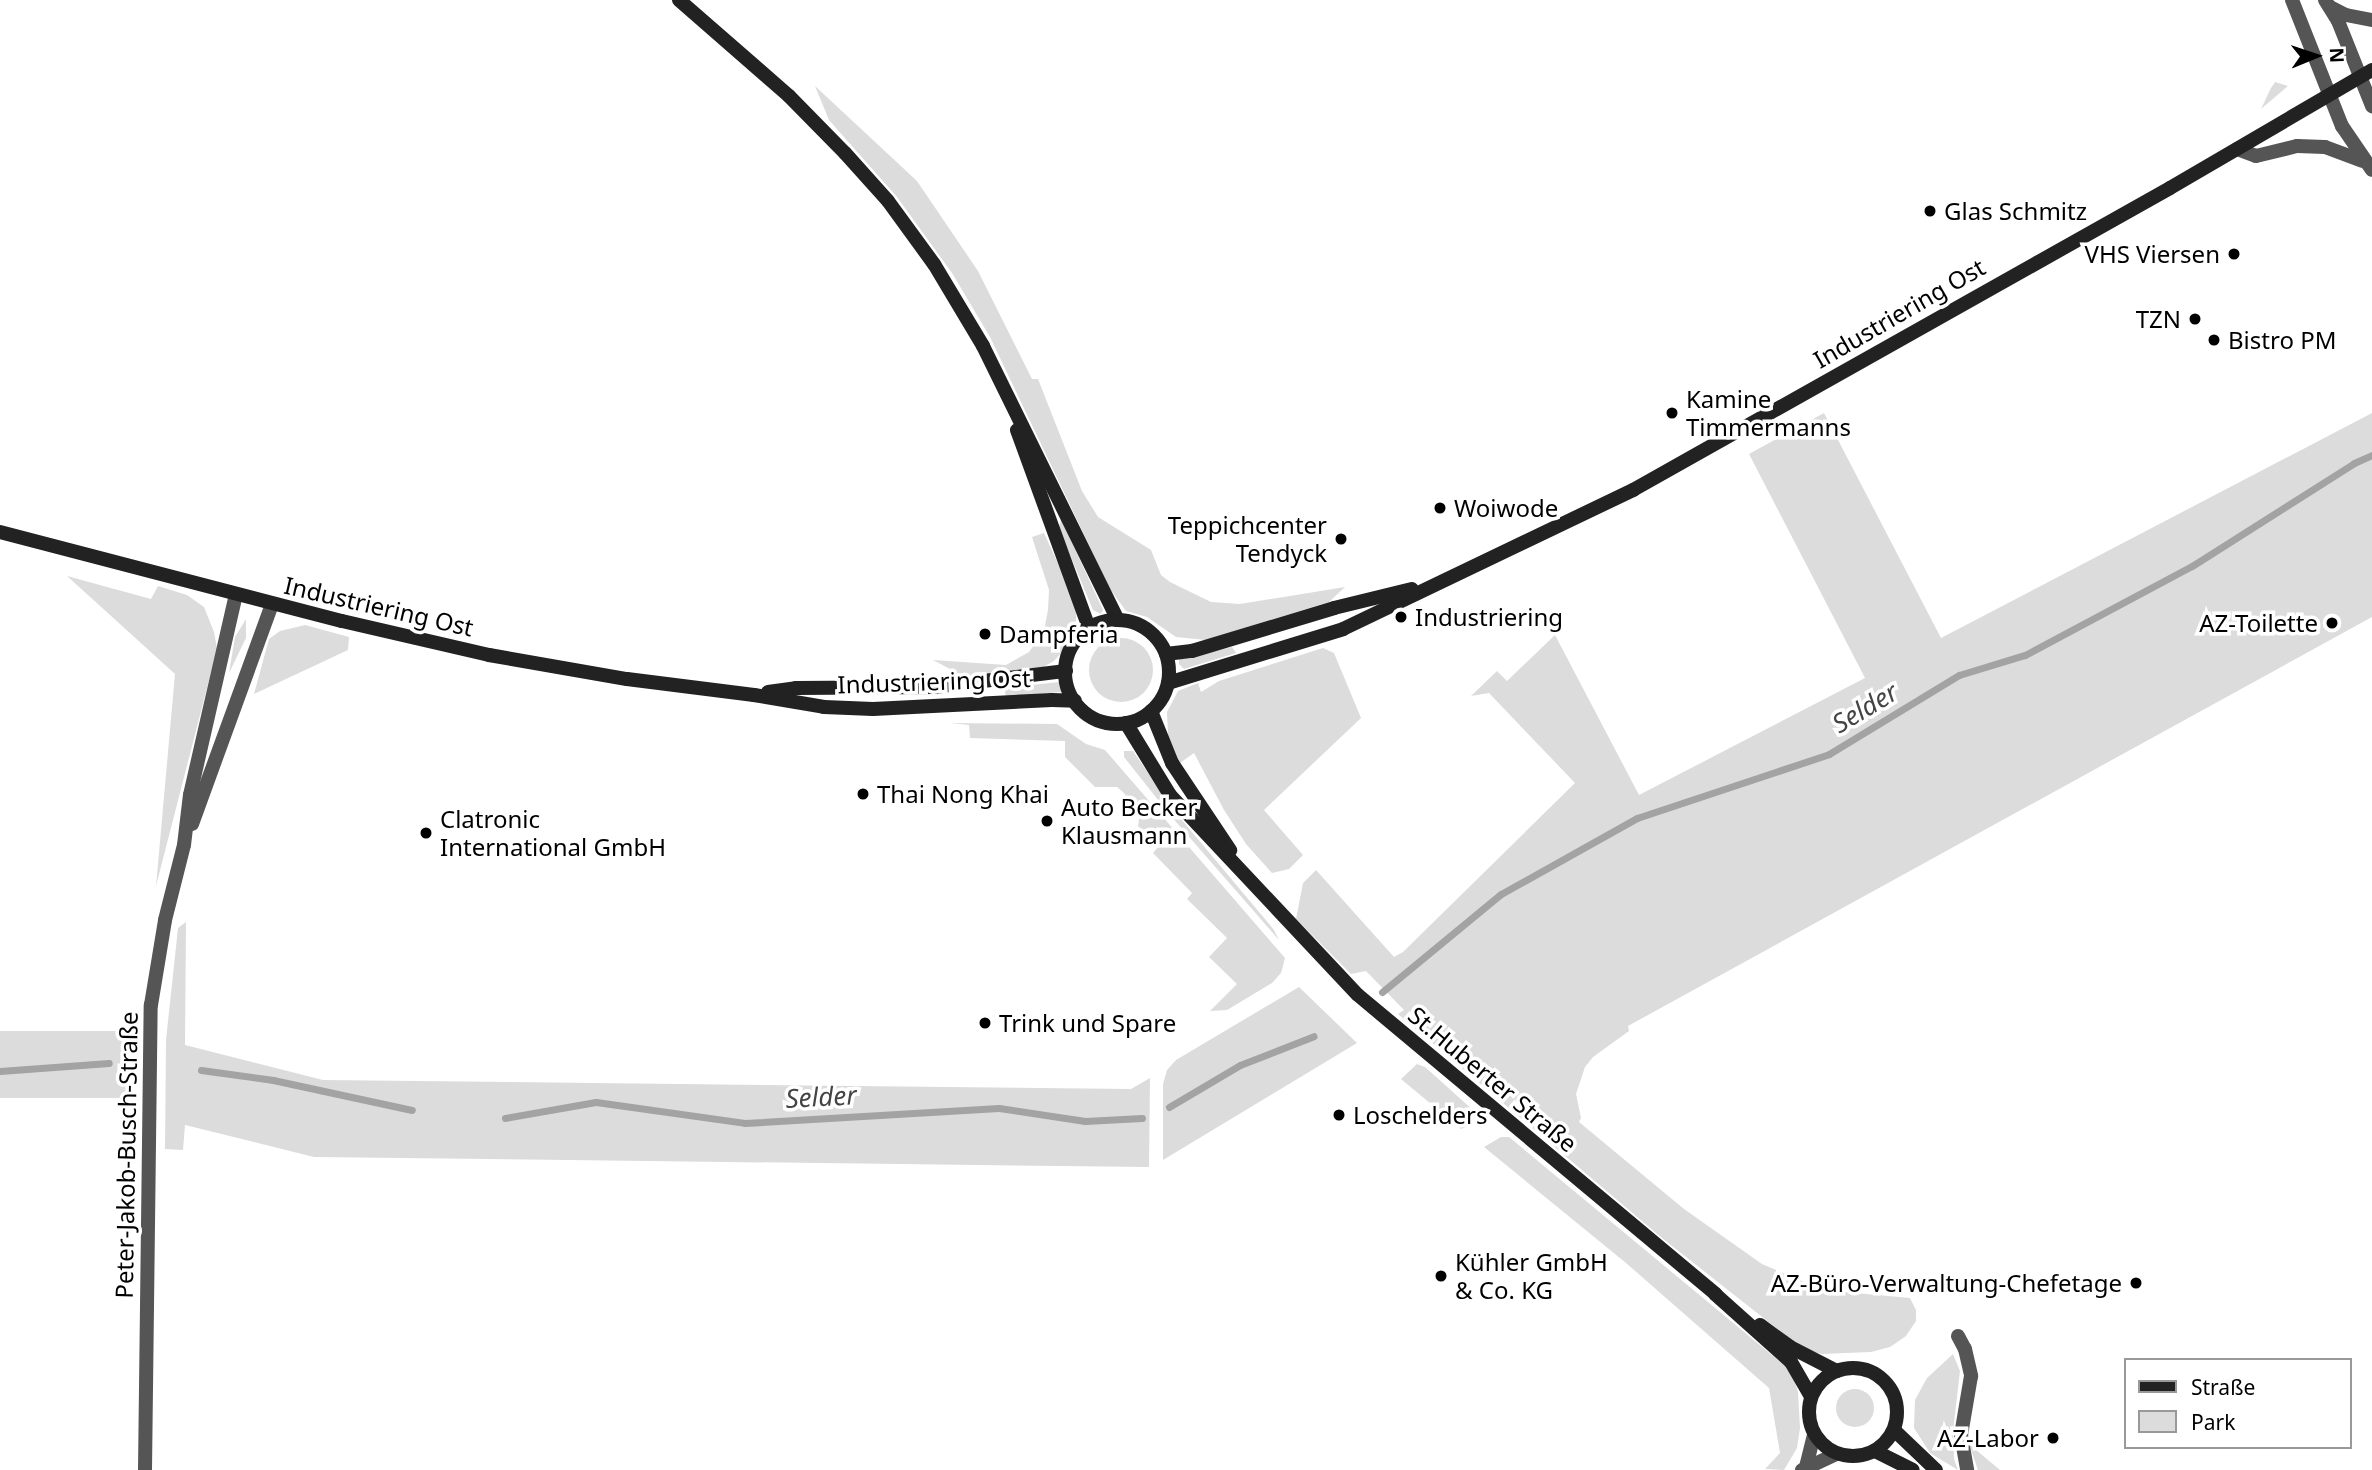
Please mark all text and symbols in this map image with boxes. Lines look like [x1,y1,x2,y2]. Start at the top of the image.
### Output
north arrow [2281,21,2351,91]
text: N [2324,47,2350,63]
place label: Glas Schmitz [1944,197,2087,225]
marker: Glas Schmitz [1922,203,1938,219]
place label: VHS Viersen [2084,240,2220,268]
marker: VHS Viersen [2226,246,2242,262]
street label: Industriering Ost [1808,252,1990,374]
place label: TZN [2136,305,2181,333]
marker: TZN [2187,311,2203,327]
place label: Bistro PM [2228,326,2336,354]
marker: Bistro PM [2206,332,2222,348]
place label: Kamine Timmermanns [1686,385,1851,441]
marker: Kamine Timmermanns [1664,405,1680,421]
place label: Woiwode [1454,494,1558,522]
marker: Woiwode [1432,500,1448,516]
place label: Teppichcenter Tendyck [1168,511,1327,567]
marker: Teppichcenter Tendyck [1333,531,1349,547]
street label: Industriering Ost [282,570,476,642]
place label: Industriering [1415,603,1563,631]
marker: Industriering [1393,609,1409,625]
place label: AZ-Toilette [2199,609,2318,637]
marker: AZ-Toilette [2324,615,2340,631]
place label: Dampferia [999,620,1119,648]
marker: Dampferia [977,626,993,642]
street label: Industriering Ost [837,663,1031,699]
water label: Selder [1826,676,1904,740]
place label: Thai Nong Khai [877,780,1049,808]
marker: Thai Nong Khai [855,786,871,802]
place label: Auto Becker Klausmann [1061,793,1198,849]
place label: Clatronic International GmbH [440,805,666,861]
marker: Auto Becker Klausmann [1039,813,1055,829]
marker: Clatronic International GmbH [418,825,434,841]
street label: St.Huberter Straße [1403,1000,1583,1158]
place label: Trink und Spare [999,1009,1176,1037]
street label: Peter-Jakob-Busch-Straße [109,1011,143,1299]
marker: Trink und Spare [977,1015,993,1031]
water label: Selder [785,1080,857,1114]
place label: Loschelders [1353,1101,1487,1129]
marker: Loschelders [1331,1107,1347,1123]
place label: Kühler GmbH & Co. KG [1455,1248,1608,1304]
marker: Kühler GmbH & Co. KG [1433,1268,1449,1284]
place label: AZ-Büro-Verwaltung-Chefetage [1771,1269,2122,1297]
marker: AZ-Büro-Verwaltung-Chefetage [2128,1275,2144,1291]
legend [2124,1358,2351,1449]
text: Straße [2191,1373,2255,1401]
text: Park [2191,1408,2235,1436]
place label: AZ-Labor [1937,1424,2039,1452]
marker: AZ-Labor [2045,1430,2061,1446]

